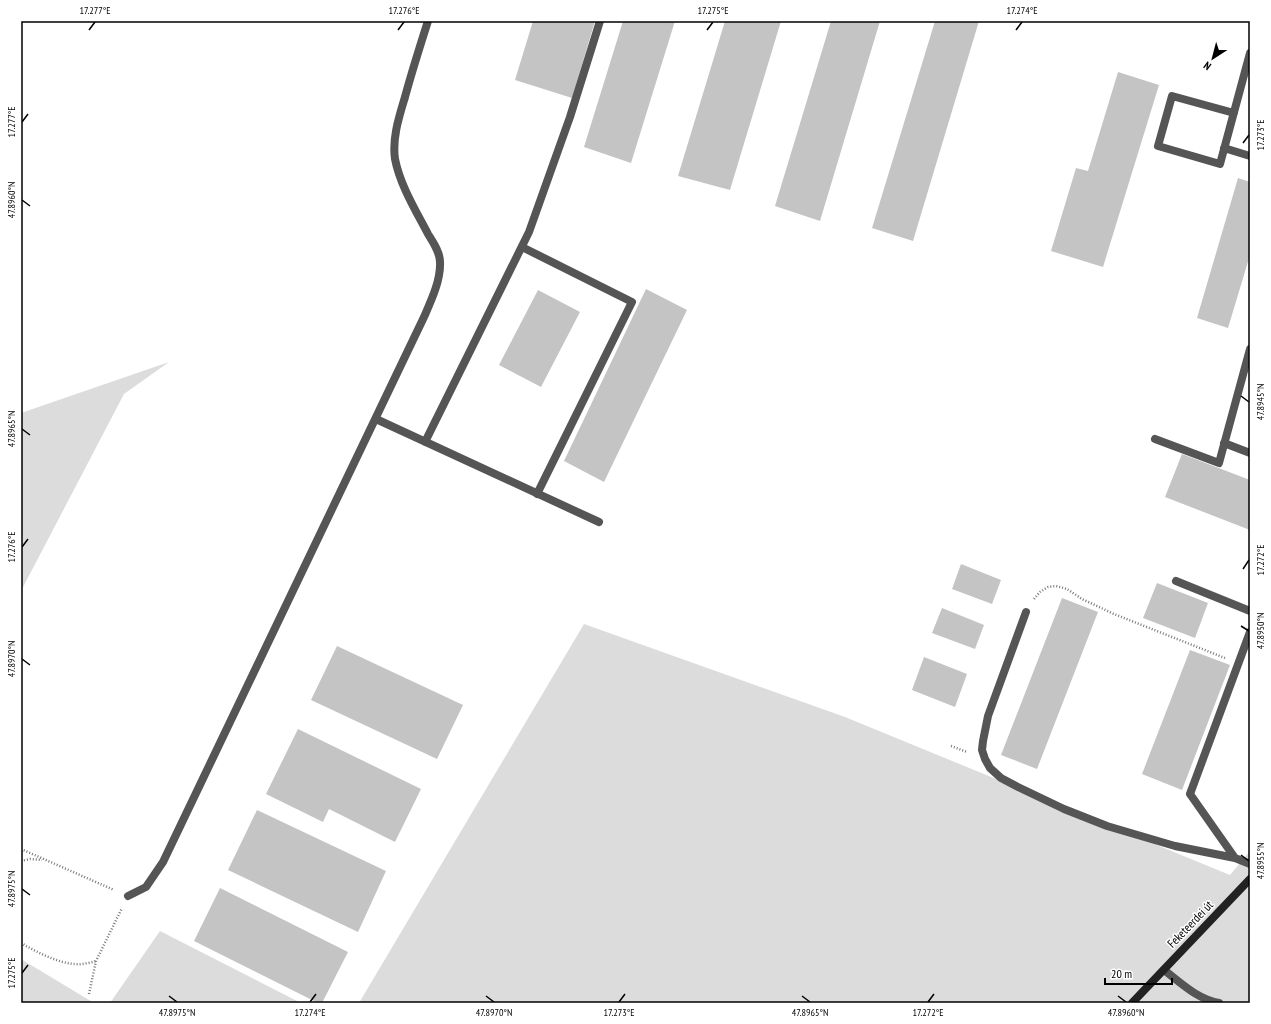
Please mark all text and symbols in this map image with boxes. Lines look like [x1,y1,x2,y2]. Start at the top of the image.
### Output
text: 17.277°E [79,4,111,17]
text: 17.276°E [388,4,420,17]
text: 17.275°E [697,4,729,17]
text: 17.274°E [1006,4,1038,17]
north arrow [1193,38,1233,78]
text: N [1201,59,1214,74]
text: 17.277°E [5,106,18,138]
text: 17.273°E [1254,119,1267,151]
text: 47.8960°N [5,182,18,218]
text: 47.8945°N [1254,384,1267,420]
text: 47.8965°N [5,411,18,447]
text: 17.276°E [5,531,18,563]
text: 17.272°E [1254,544,1267,576]
text: 47.8950°N [1254,613,1267,649]
text: 47.8970°N [5,641,18,677]
text: 47.8955°N [1254,843,1267,879]
text: 47.8975°N [5,871,18,907]
street label: Feketeerdei út [1164,897,1217,951]
text: 17.275°E [5,957,18,989]
scale bar [1105,960,1172,986]
text: 20 m [1111,966,1132,981]
text: 47.8975°N [159,1006,195,1019]
text: 17.274°E [294,1006,326,1019]
text: 47.8970°N [476,1006,512,1019]
text: 17.273°E [603,1006,635,1019]
text: 47.8965°N [792,1006,828,1019]
text: 17.272°E [912,1006,944,1019]
text: 47.8960°N [1108,1006,1144,1019]

